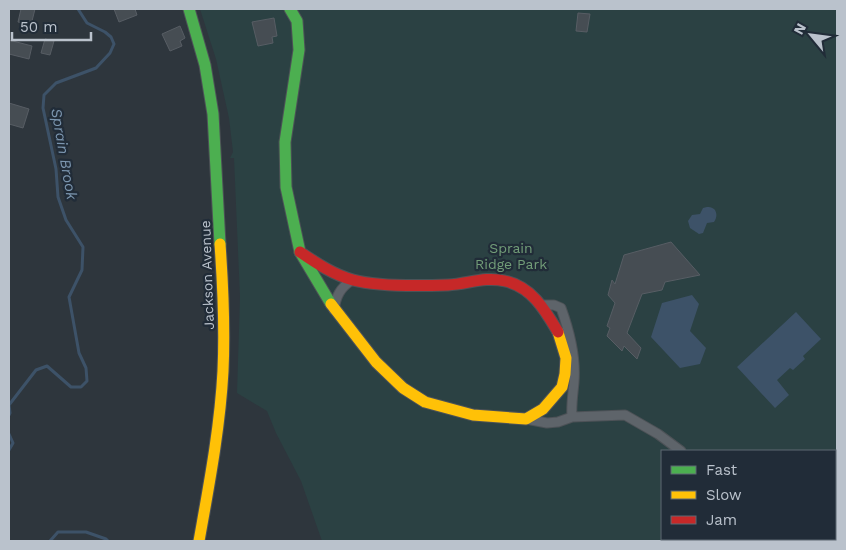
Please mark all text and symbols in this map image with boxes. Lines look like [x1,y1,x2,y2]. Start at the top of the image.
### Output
scale bar [12,10,91,42]
north arrow [786,10,836,60]
text: 50 m [20,18,57,36]
text: N [790,20,809,37]
water label: Sprain Brook [47,107,81,202]
street label: Jackson Avenue [197,220,217,330]
park label: Sprain Ridge Park [475,240,547,272]
legend [661,450,836,540]
text: Fast [706,461,738,479]
text: Slow [706,486,742,504]
text: Jam [706,511,737,529]

